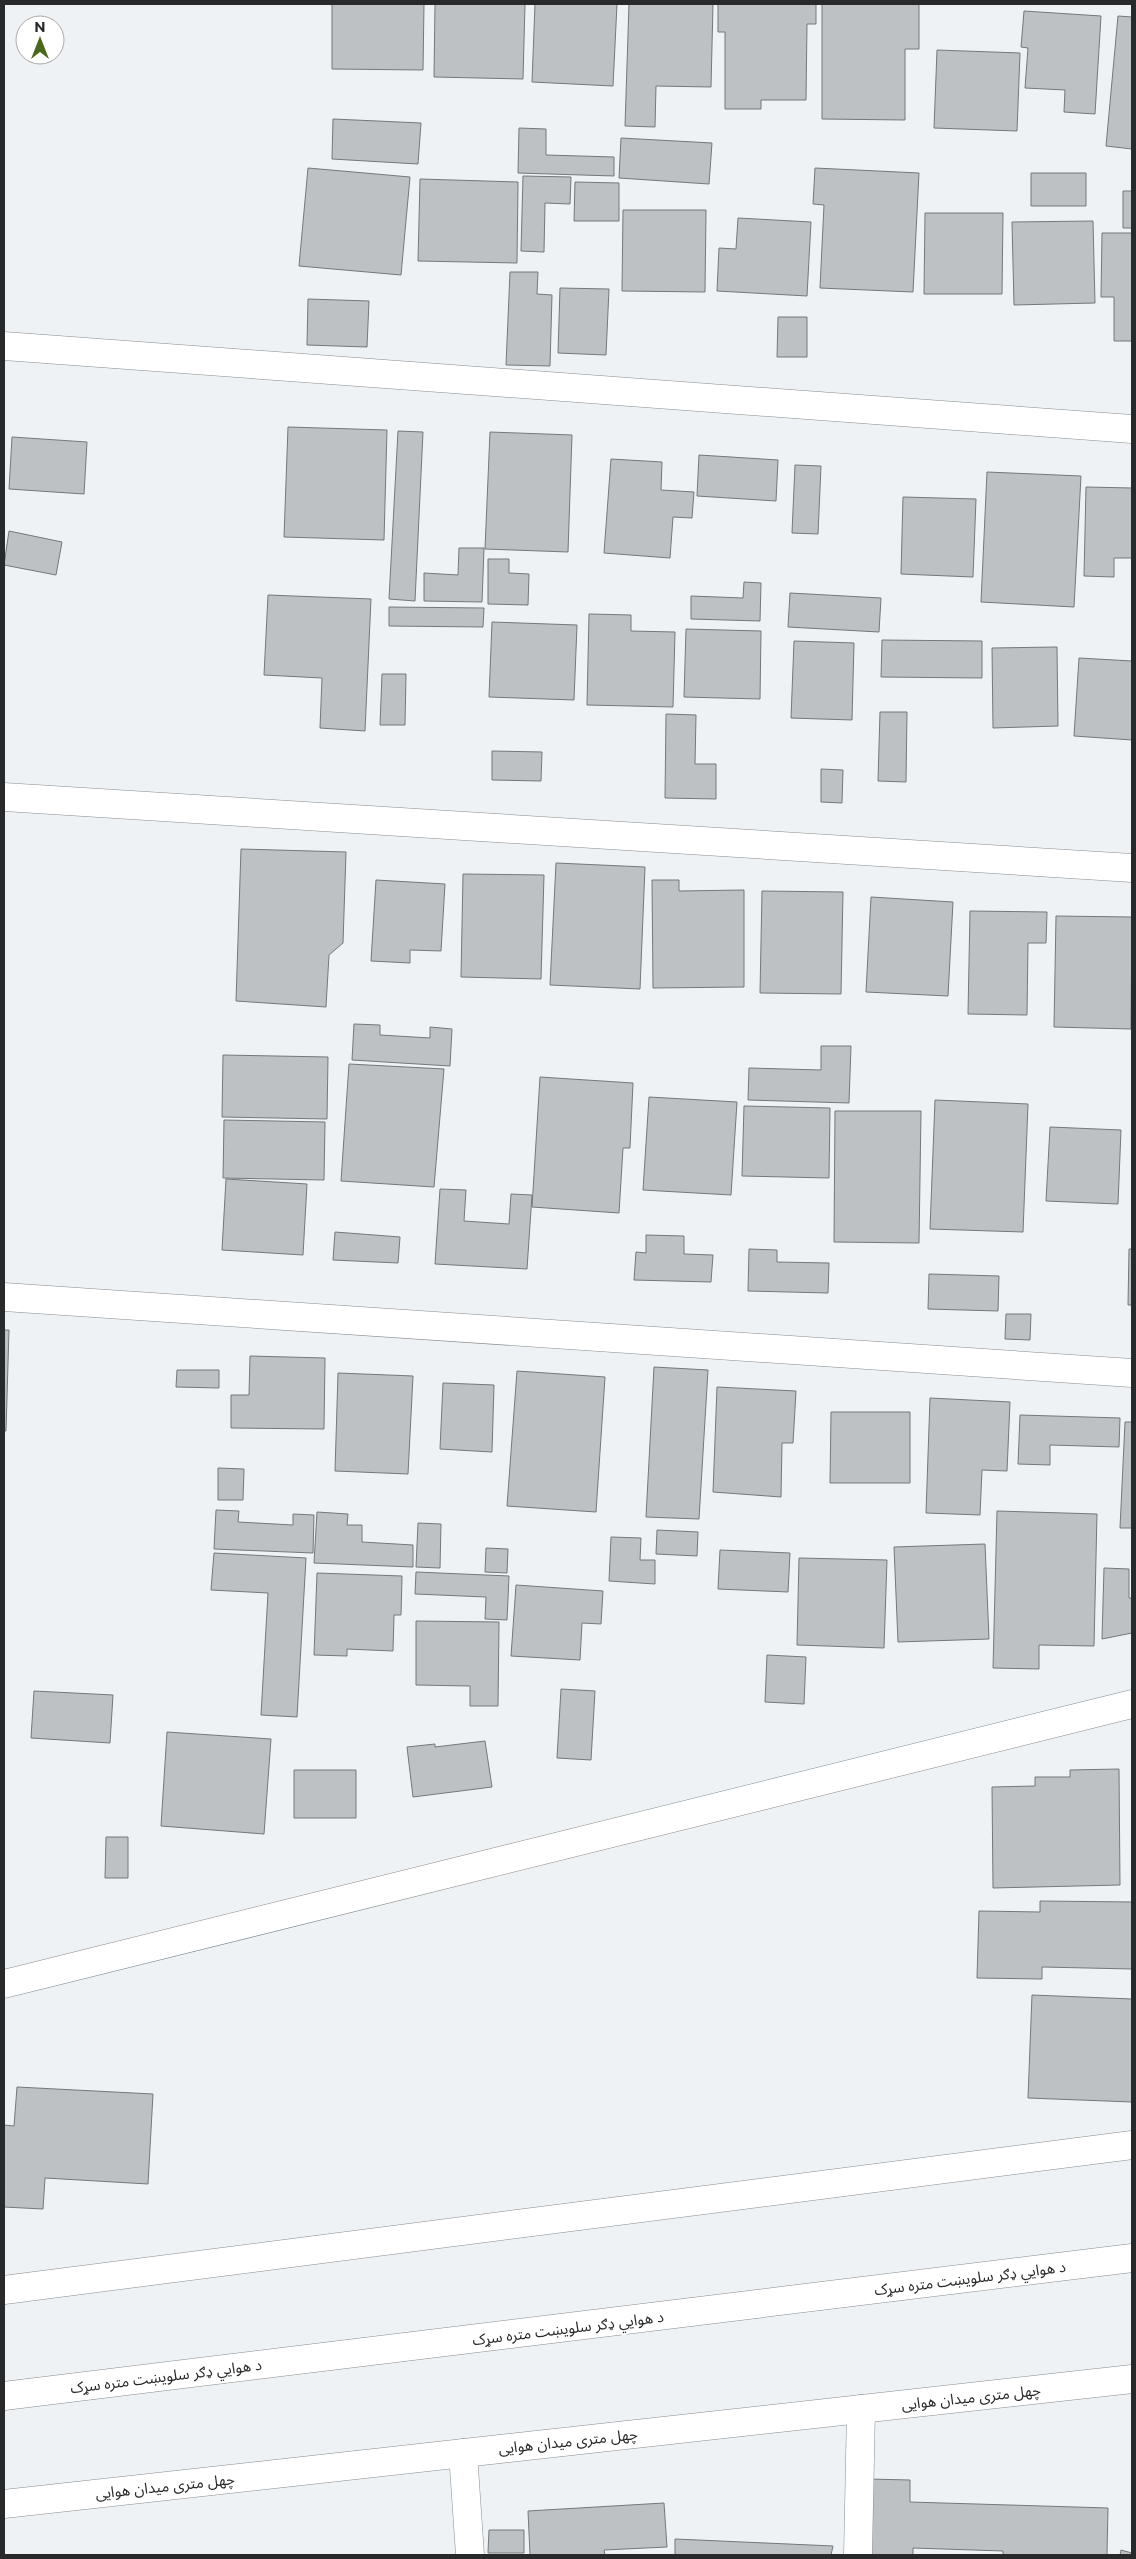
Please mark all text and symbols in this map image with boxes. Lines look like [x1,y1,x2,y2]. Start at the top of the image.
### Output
north arrow [15,15,65,65]
text: N [34,18,46,36]
street label: د هوايي ډګر سلویښت متره سړک [873,2257,1067,2302]
street label: د هوايي ډګر سلویښت متره سړک [471,2307,665,2352]
street label: د هوايي ډګر سلویښت متره سړک [69,2355,263,2400]
street label: چهل متری میدان هوایی [900,2380,1042,2415]
street label: چهل متری میدان هوایی [497,2424,639,2459]
street label: چهل متری میدان هوایی [94,2469,236,2504]

